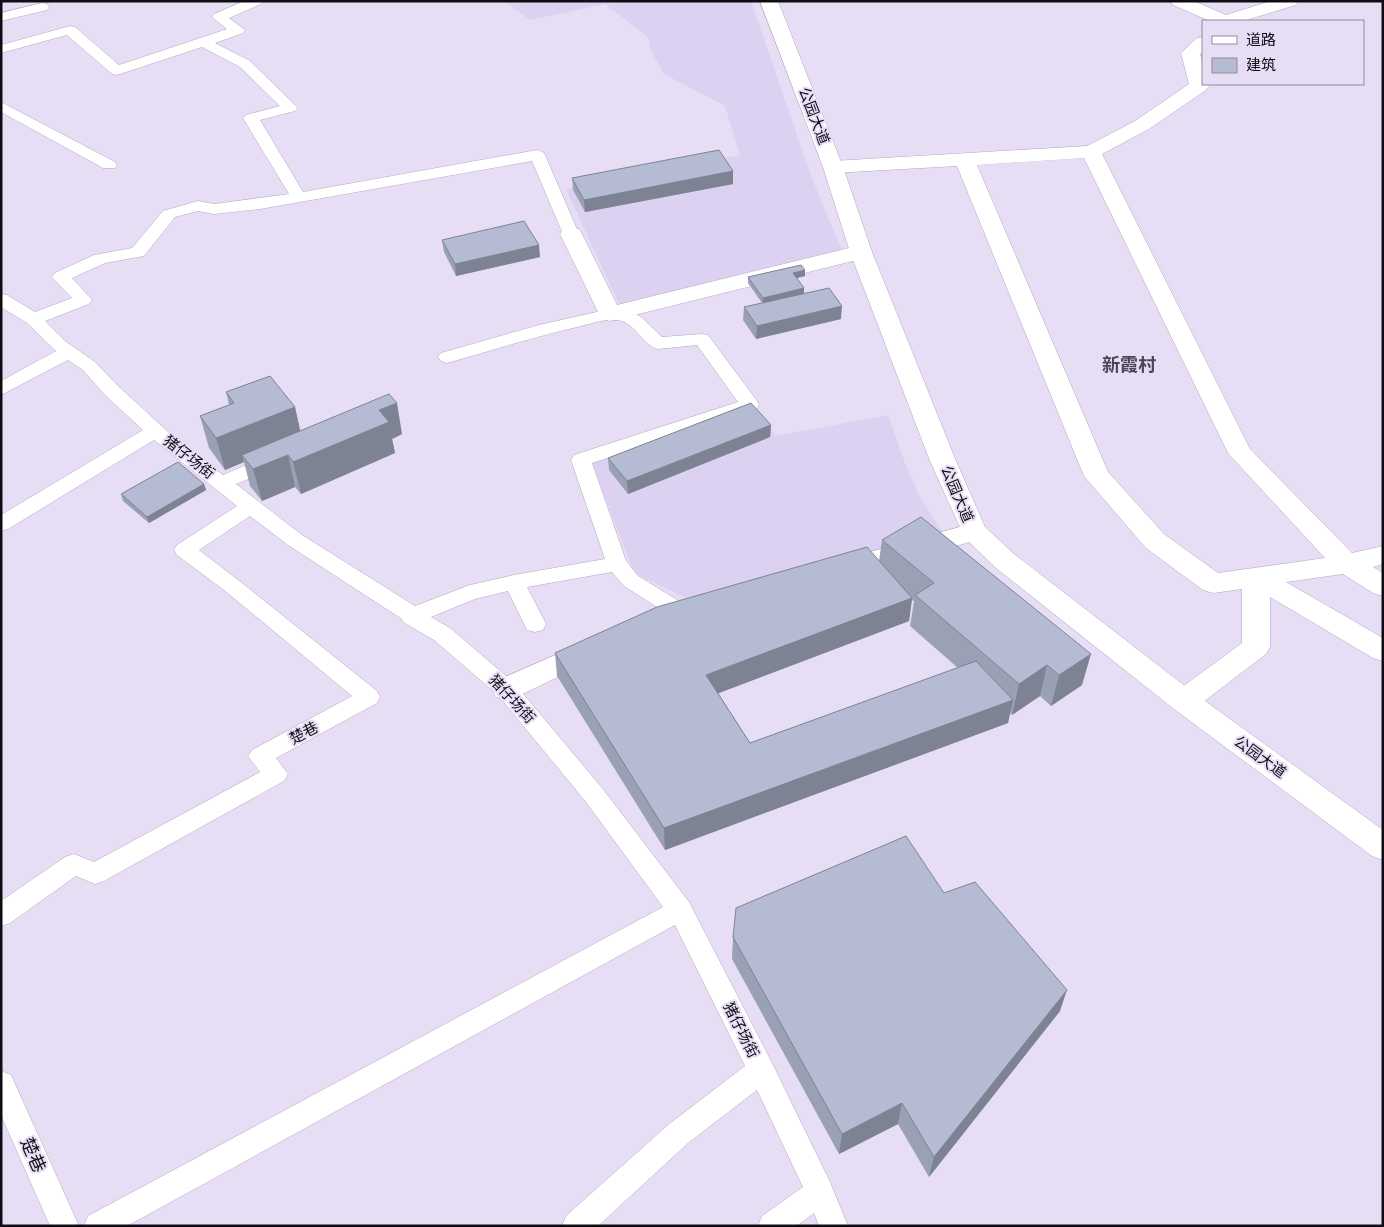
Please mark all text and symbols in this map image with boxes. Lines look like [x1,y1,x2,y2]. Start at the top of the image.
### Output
legend [1202,20,1364,85]
text: 道路 [1246,30,1276,49]
text: 建筑 [1246,55,1276,74]
street label: 公园大道 [795,84,834,147]
district label: 新霞村 [1102,353,1156,376]
street label: 猪仔场街 [160,431,219,483]
street label: 公园大道 [937,462,978,525]
street label: 猪仔场街 [485,670,540,727]
street label: 楚巷 [286,717,321,748]
street label: 公园大道 [1230,731,1290,782]
street label: 猪仔场街 [719,999,764,1061]
street label: 楚巷 [16,1134,51,1176]

